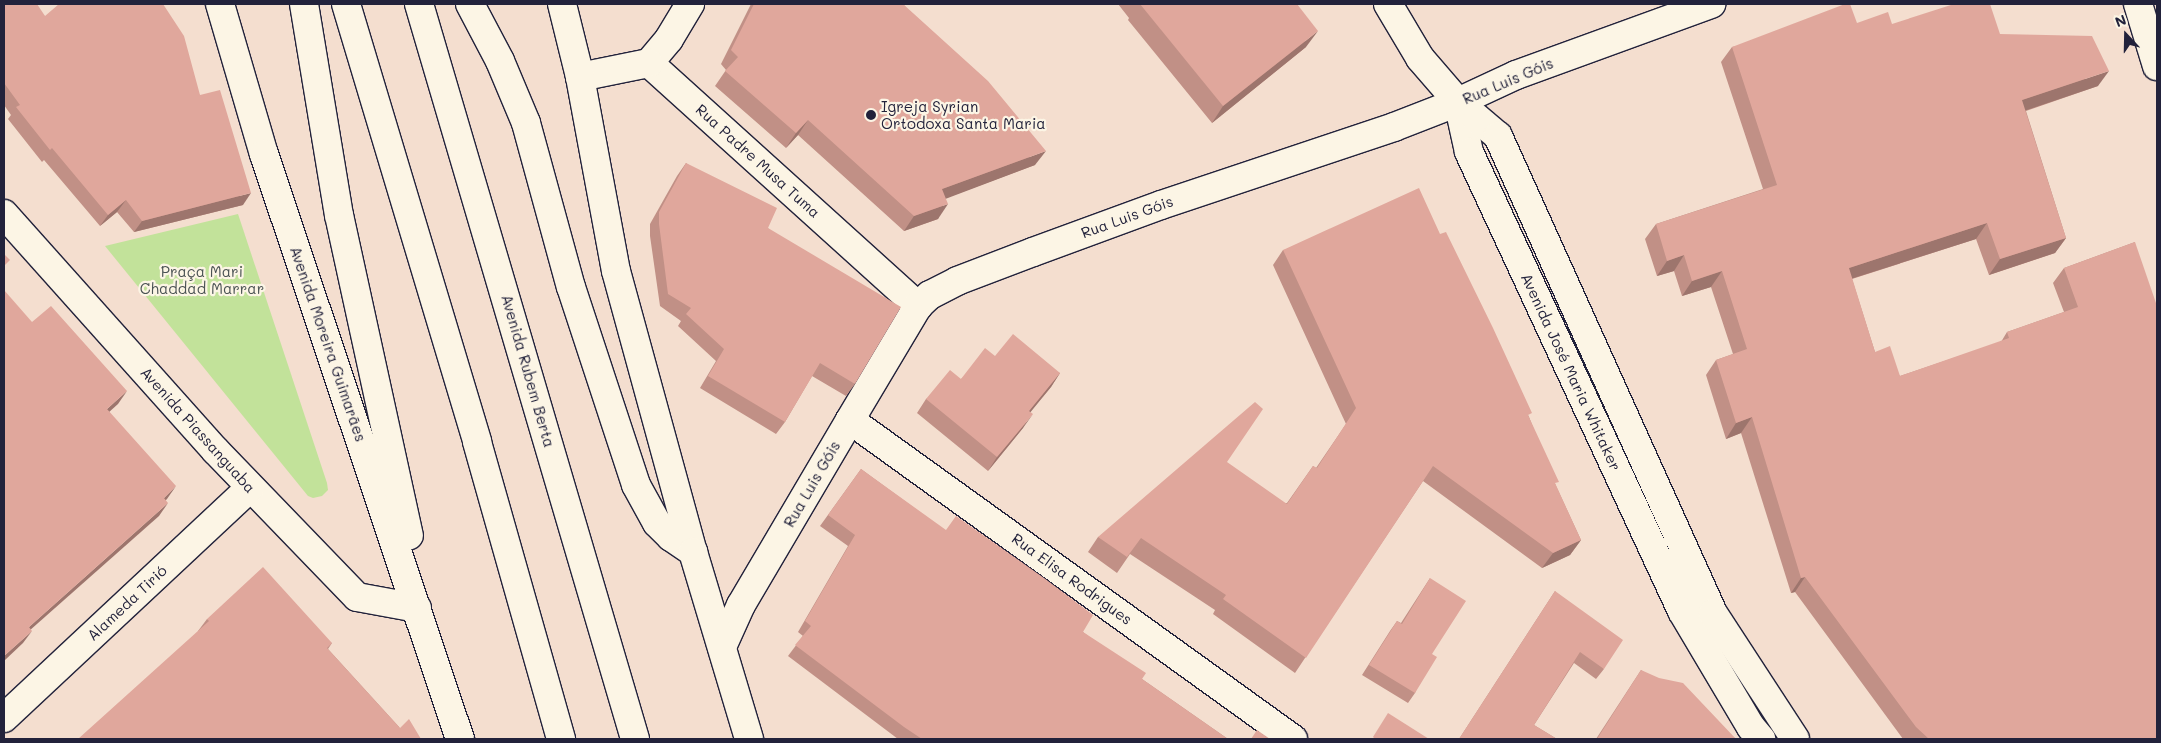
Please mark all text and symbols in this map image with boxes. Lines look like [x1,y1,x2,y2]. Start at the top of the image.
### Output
north arrow [2101,10,2151,60]
text: N [2112,10,2129,31]
street label: Rua Luis Góis [1460,54,1556,108]
place label: Igreja Syrian Ortodoxa Santa Maria [881,97,1046,132]
street label: Rua Padre Musa Tuma [692,100,824,222]
marker: Igreja Syrian Ortodoxa Santa Maria [865,109,877,121]
street label: Rua Luis Góis [1079,192,1175,242]
street label: Avenida Moreira Guimarães [286,244,370,444]
park label: Praça Mari Chaddad Marrar [140,262,264,297]
street label: Avenida José Maria Whitaker [1517,270,1625,474]
street label: Avenida Rubem Berta [498,293,558,449]
street label: Avenida Piassanguaba [137,363,259,497]
street label: Rua Luis Góis [780,438,844,530]
street label: Rua Elisa Rodrigues [1008,529,1136,629]
street label: Alameda Tirió [83,562,171,644]

